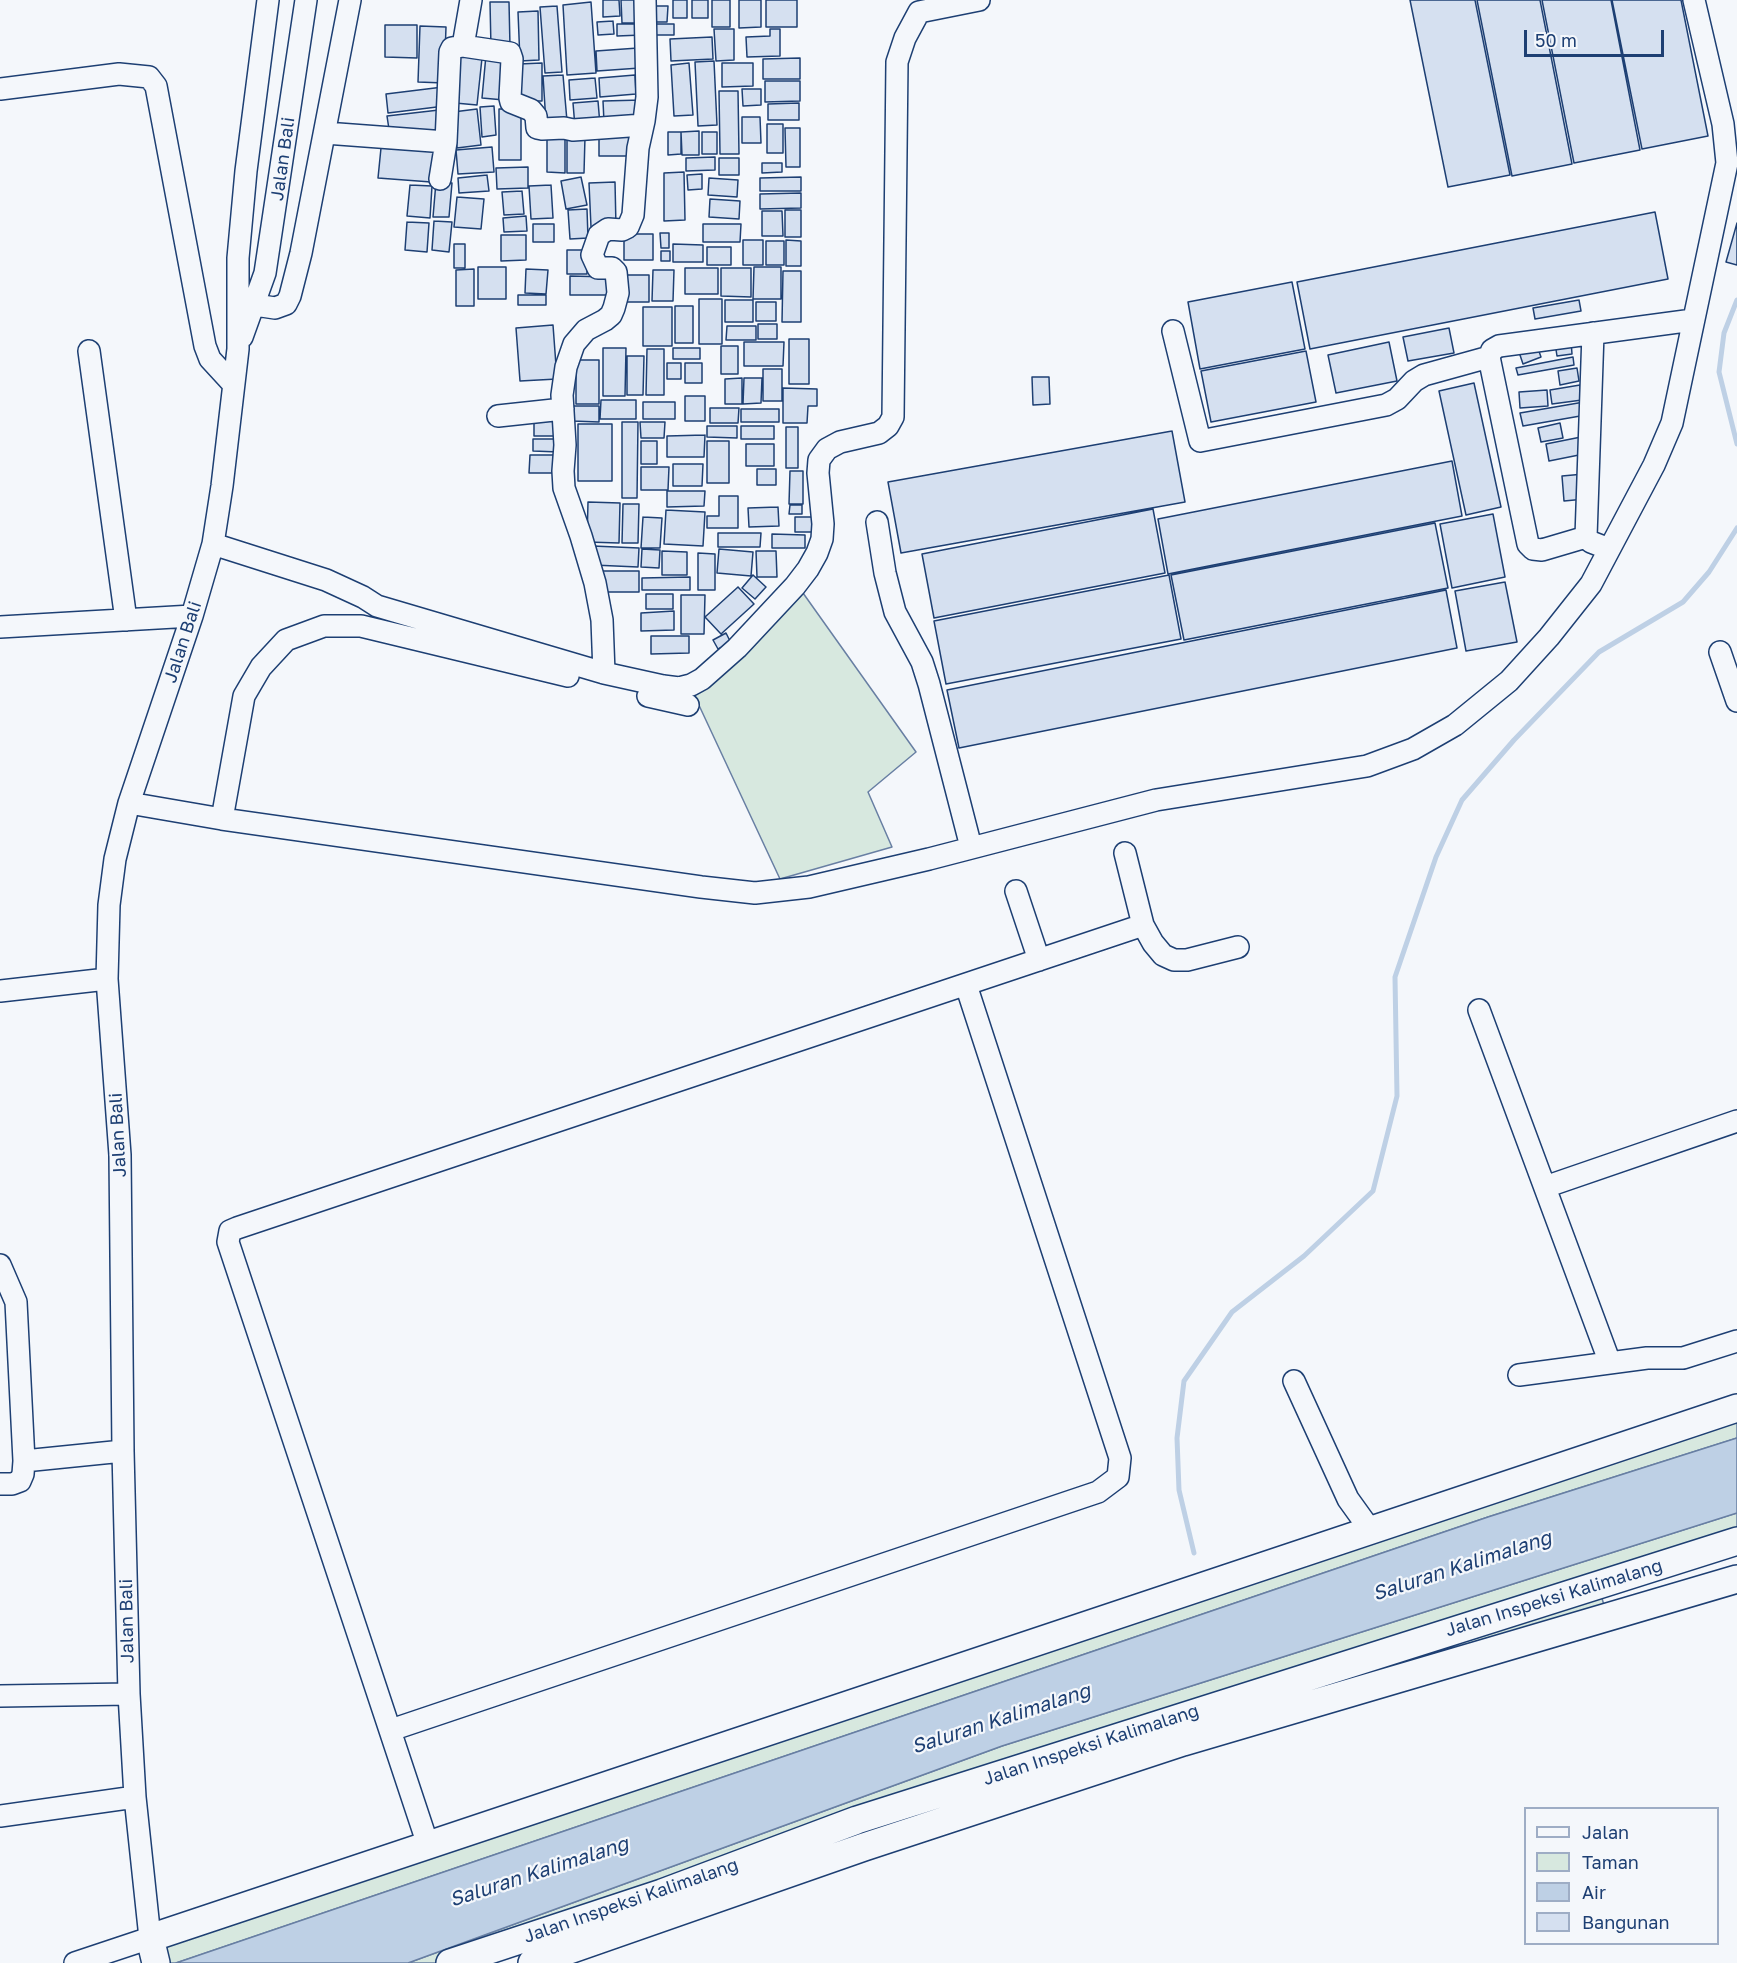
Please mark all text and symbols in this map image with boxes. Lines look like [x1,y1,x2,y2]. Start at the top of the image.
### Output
scale bar [1527,18,1666,56]
text: 50 m [1535,29,1577,51]
street label: Jalan Bali [266,116,300,202]
street label: Jalan Bali [160,598,206,686]
street label: Jalan Bali [105,1092,131,1178]
water label: Saluran Kalimalang [1369,1526,1555,1606]
street label: Jalan Inspeksi Kalimalang [1443,1555,1665,1641]
street label: Jalan Bali [115,1579,139,1663]
water label: Saluran Kalimalang [908,1679,1094,1759]
street label: Jalan Inspeksi Kalimalang [980,1700,1202,1790]
legend [1524,1807,1719,1945]
text: Jalan [1582,1821,1629,1843]
water label: Saluran Kalimalang [446,1832,632,1912]
text: Taman [1582,1851,1639,1873]
street label: Jalan Inspeksi Kalimalang [521,1854,741,1948]
text: Air [1582,1881,1606,1903]
text: Bangunan [1582,1911,1670,1933]

